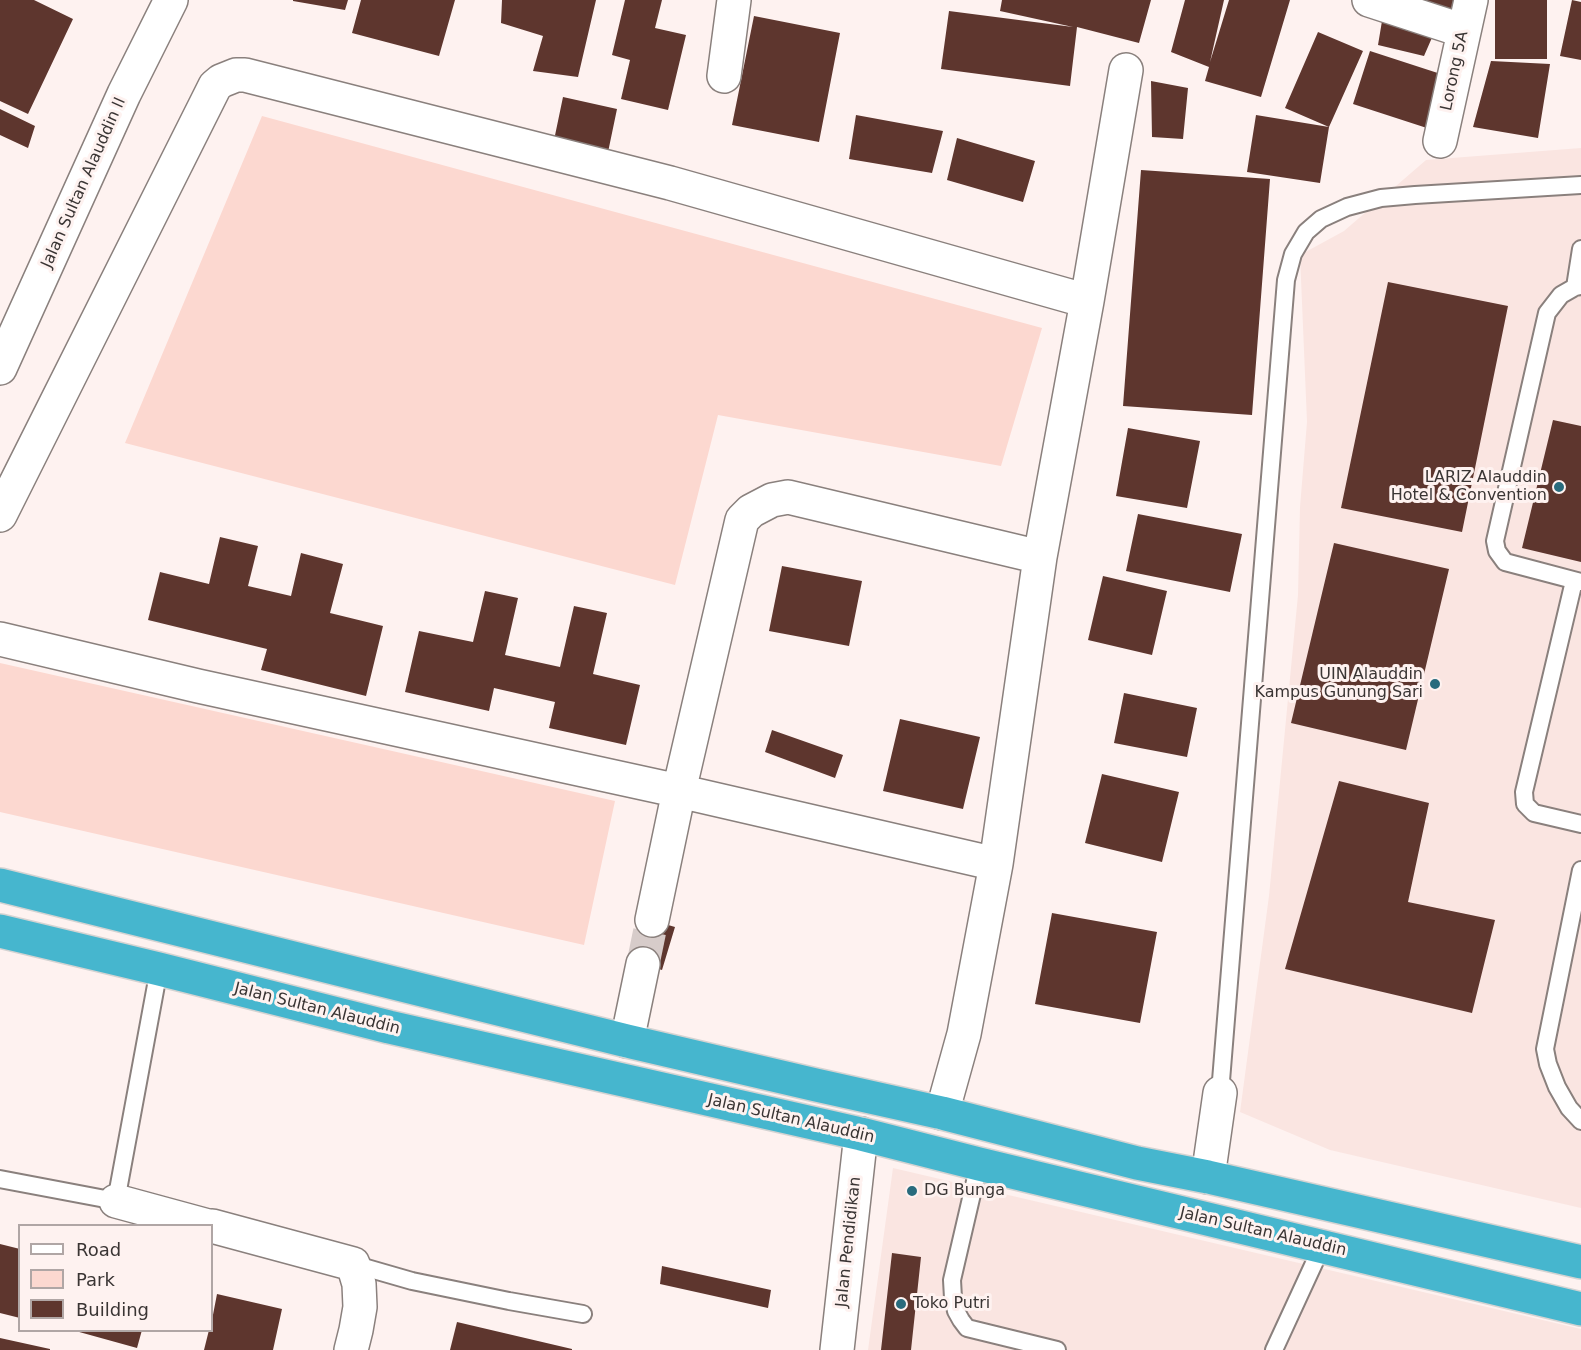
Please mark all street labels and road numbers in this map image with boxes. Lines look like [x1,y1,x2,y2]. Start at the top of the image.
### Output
street label: Lorong 5A [1437,29,1473,113]
street label: Jalan Sultan Alauddin II [38,95,130,271]
street label: Jalan Sultan Alauddin [232,979,402,1039]
street label: Jalan Sultan Alauddin [706,1090,876,1148]
street label: Jalan Pendidikan [833,1176,865,1308]
street label: Jalan Sultan Alauddin [1178,1203,1348,1261]

